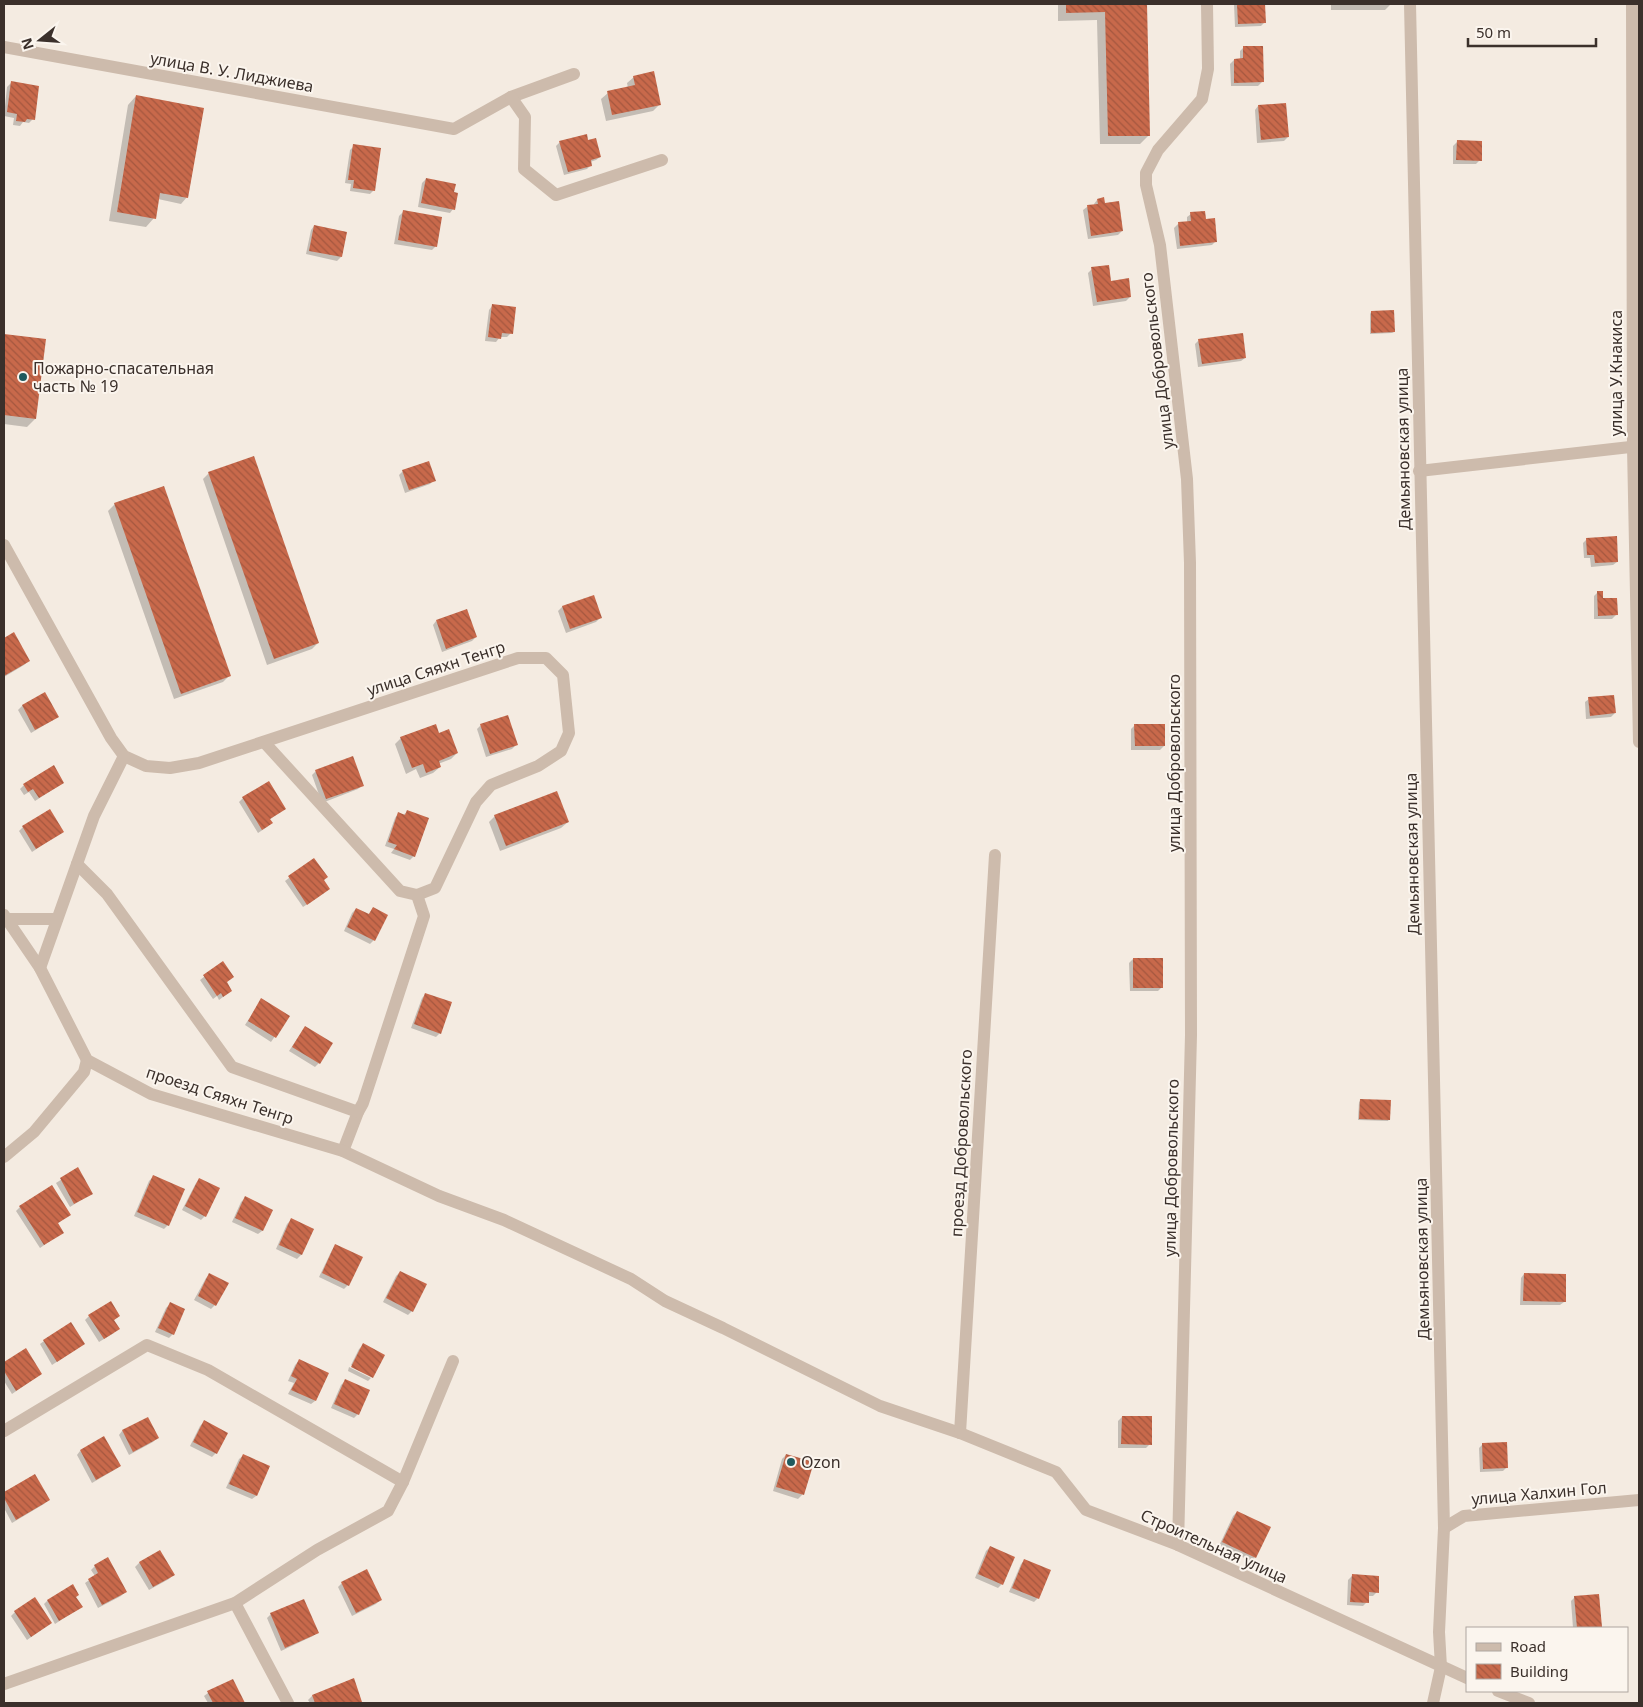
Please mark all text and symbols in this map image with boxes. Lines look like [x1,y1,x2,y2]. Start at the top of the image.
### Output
north arrow [15,15,65,65]
scale bar [1468,15,1596,47]
text: 50 m [1476,22,1511,42]
text: N [16,36,38,52]
street label: улица В. У. Лиджиева [149,47,315,97]
street label: улица Добровольского [1135,271,1179,451]
street label: улица У.Кнакиса [1605,310,1627,436]
place label: Пожарно-спасательная часть № 19 [33,357,214,397]
street label: Демьяновская улица [1391,368,1415,530]
marker: Пожарно-спасательная часть № 19 [17,371,29,383]
street label: улица Сяяхн Тенгр [364,635,508,701]
street label: улица Добровольского [1163,674,1185,852]
street label: Демьяновская улица [1400,773,1424,935]
street label: проезд Добровольского [945,1049,977,1237]
street label: проезд Сяяхн Тенгр [143,1061,297,1129]
street label: улица Добровольского [1158,1079,1184,1257]
street label: Демьяновская улица [1410,1178,1434,1340]
place label: Ozon [801,1451,841,1473]
marker: Ozon [785,1456,797,1468]
street label: улица Халхин Гол [1471,1476,1607,1510]
street label: Строительная улица [1137,1504,1291,1588]
legend [1466,1627,1628,1692]
text: Road [1510,1636,1546,1656]
text: Building [1510,1661,1568,1681]

